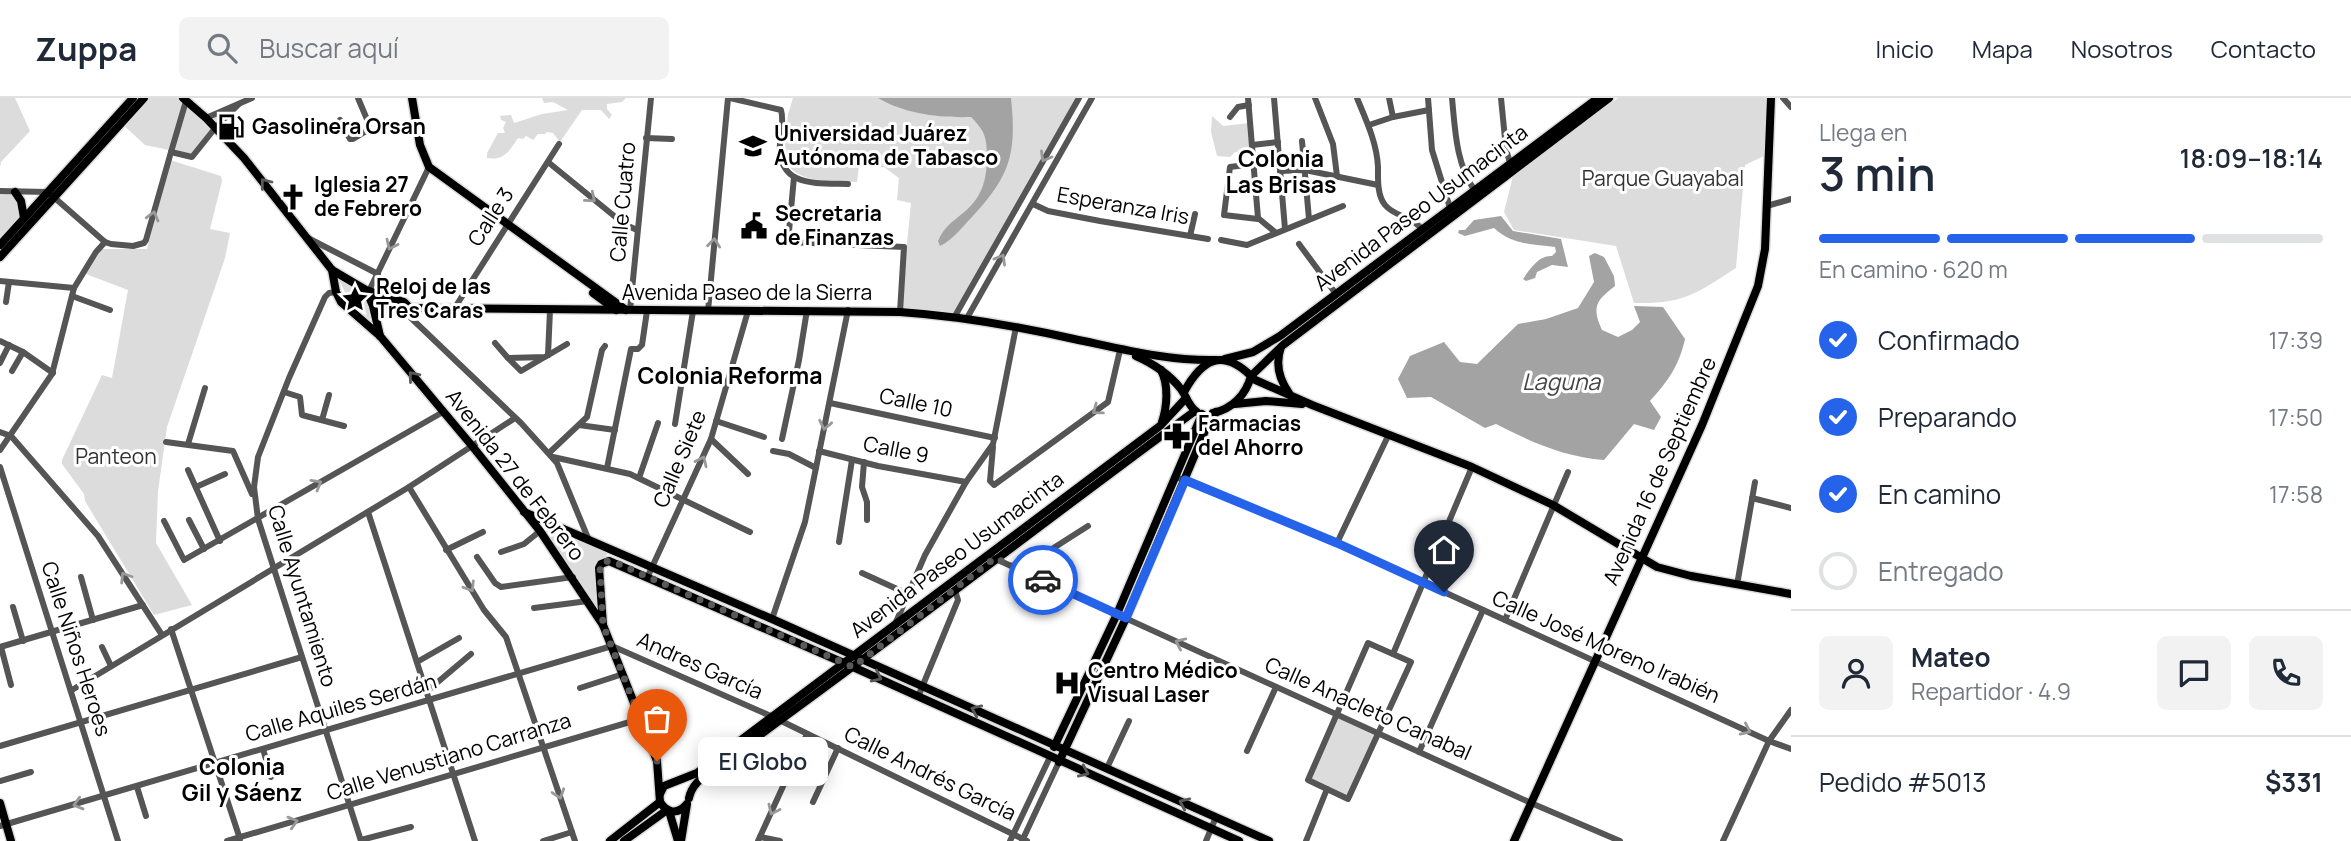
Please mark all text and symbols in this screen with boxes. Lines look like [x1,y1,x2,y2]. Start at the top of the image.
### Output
search box [179,17,669,80]
text: Zuppa [35,26,137,71]
icon: search [203,29,241,67]
text: Buscar aquí [259,30,399,66]
text: Inicio [1876,32,1934,65]
text: Mapa [1972,32,2033,65]
text: Nosotros [2071,32,2173,65]
text: Contacto [2211,32,2316,65]
fuel station icon: Gasolinera Orsan [216,112,246,142]
place label: Gasolinera Orsan [252,112,426,140]
text: Llega en [1819,116,1907,148]
street label: Avenida Paseo Usumacinta [1308,118,1533,297]
place label: Universidad Juárez Autónoma de Tabasco [774,119,998,171]
school or university icon: Universidad Juárez Autónoma de Tabasco [738,131,768,161]
text: 18:09–18:14 [2179,140,2323,176]
street label: Calle Cuatro [603,141,641,263]
district label: Colonia Las Brisas [1226,142,1336,200]
text: 3 min [1819,142,1936,205]
one-way arrow [1040,150,1053,163]
park label: Parque Guayabal [1582,164,1744,192]
place label: Iglesia 27 de Febrero [314,170,422,222]
one-way arrow [260,178,273,191]
street label: Esperanza Iris [1055,180,1191,230]
church icon: Iglesia 27 de Febrero [278,182,308,212]
street label: Calle 3 [461,182,519,251]
one-way arrow [584,189,596,202]
place label: Secretaria de Finanzas [775,199,894,251]
one-way arrow [144,210,159,222]
public building icon: Secretaria de Finanzas [739,211,769,241]
one-way arrow [706,237,721,249]
one-way arrow [386,238,400,250]
text: En camino · 620 m [1819,253,2008,285]
one-way arrow [993,254,1006,266]
place label: Reloj de las Tres Caras [376,272,491,324]
street label: Avenida Paseo de la Sierra [622,278,872,306]
place icon: Reloj de las Tres Caras [340,284,370,314]
icon: check [1819,321,1857,359]
text: Confirmado [1878,322,2020,358]
text: 17:39 [2269,324,2323,356]
street label: Avenida 16 de Septiembre [1596,352,1722,589]
district label: Colonia Reforma [637,359,823,391]
water label: Laguna [1522,365,1601,397]
one-way arrow [409,371,421,384]
street label: Calle 10 [877,381,955,423]
street label: Avenida 27 de Febrero [440,383,592,566]
icon: check [1819,398,1857,436]
text: Preparando [1878,399,2017,435]
text: 17:50 [2268,401,2323,433]
one-way arrow [1092,402,1104,415]
street label: Calle Siete [646,406,712,512]
place label: Farmacias del Ahorro [1198,409,1303,461]
one-way arrow [818,419,833,431]
pharmacy icon: Farmacias del Ahorro [1162,421,1192,451]
street label: Calle 9 [861,429,931,469]
park label: Panteon [75,442,157,470]
one-way arrow [694,456,708,468]
street label: Avenida Paseo Usumacinta [844,465,1069,644]
icon: check [1819,475,1857,513]
text: En camino [1878,476,2001,512]
text: 17:58 [2269,478,2323,510]
one-way arrow [310,480,323,493]
street label: Calle Ayuntamiento [262,501,344,690]
pin [1414,520,1474,592]
icon: home [1425,531,1463,569]
courier [1008,545,1078,615]
text: Entregado [1878,553,2004,589]
street label: Calle Niños Heroes [36,558,118,740]
icon: car [1024,561,1062,599]
one-way arrow [121,571,134,584]
one-way arrow [461,580,474,593]
street label: Calle José Moreno Irabién [1488,583,1725,709]
street label: Andres García [633,625,768,705]
button: person [1819,636,1893,710]
button: chat [2157,636,2231,710]
button: phone [2249,636,2323,710]
one-way arrow [1174,637,1187,651]
text: Mateo [1911,639,1990,675]
street label: Calle Anacleto Canabal [1261,650,1476,766]
place label: Centro Médico Visual Laser [1088,656,1238,708]
street label: Calle Aquiles Serdán [242,666,440,748]
hospital icon: Centro Médico Visual Laser [1052,668,1082,698]
one-way arrow [870,669,882,683]
text: Repartidor · 4.9 [1911,675,2071,707]
pin [627,689,687,761]
icon: bag [638,700,676,738]
one-way arrow [971,704,983,718]
street label: Calle Venustiano Carranza [323,706,574,807]
street label: Calle Andrés García [840,719,1021,827]
one-way arrow [1739,722,1751,736]
callout: El Globo [699,736,828,786]
text: El Globo [719,745,807,777]
district label: Colonia Gil y Sáenz [182,750,302,808]
one-way arrow [1076,764,1089,778]
text: Pedido #5013 [1819,764,1987,800]
text: $331 [2265,764,2323,800]
one-way arrow [551,787,565,800]
one-way arrow [72,795,84,810]
one-way arrow [1179,797,1191,811]
one-way arrow [767,802,781,815]
one-way arrow [287,816,299,830]

